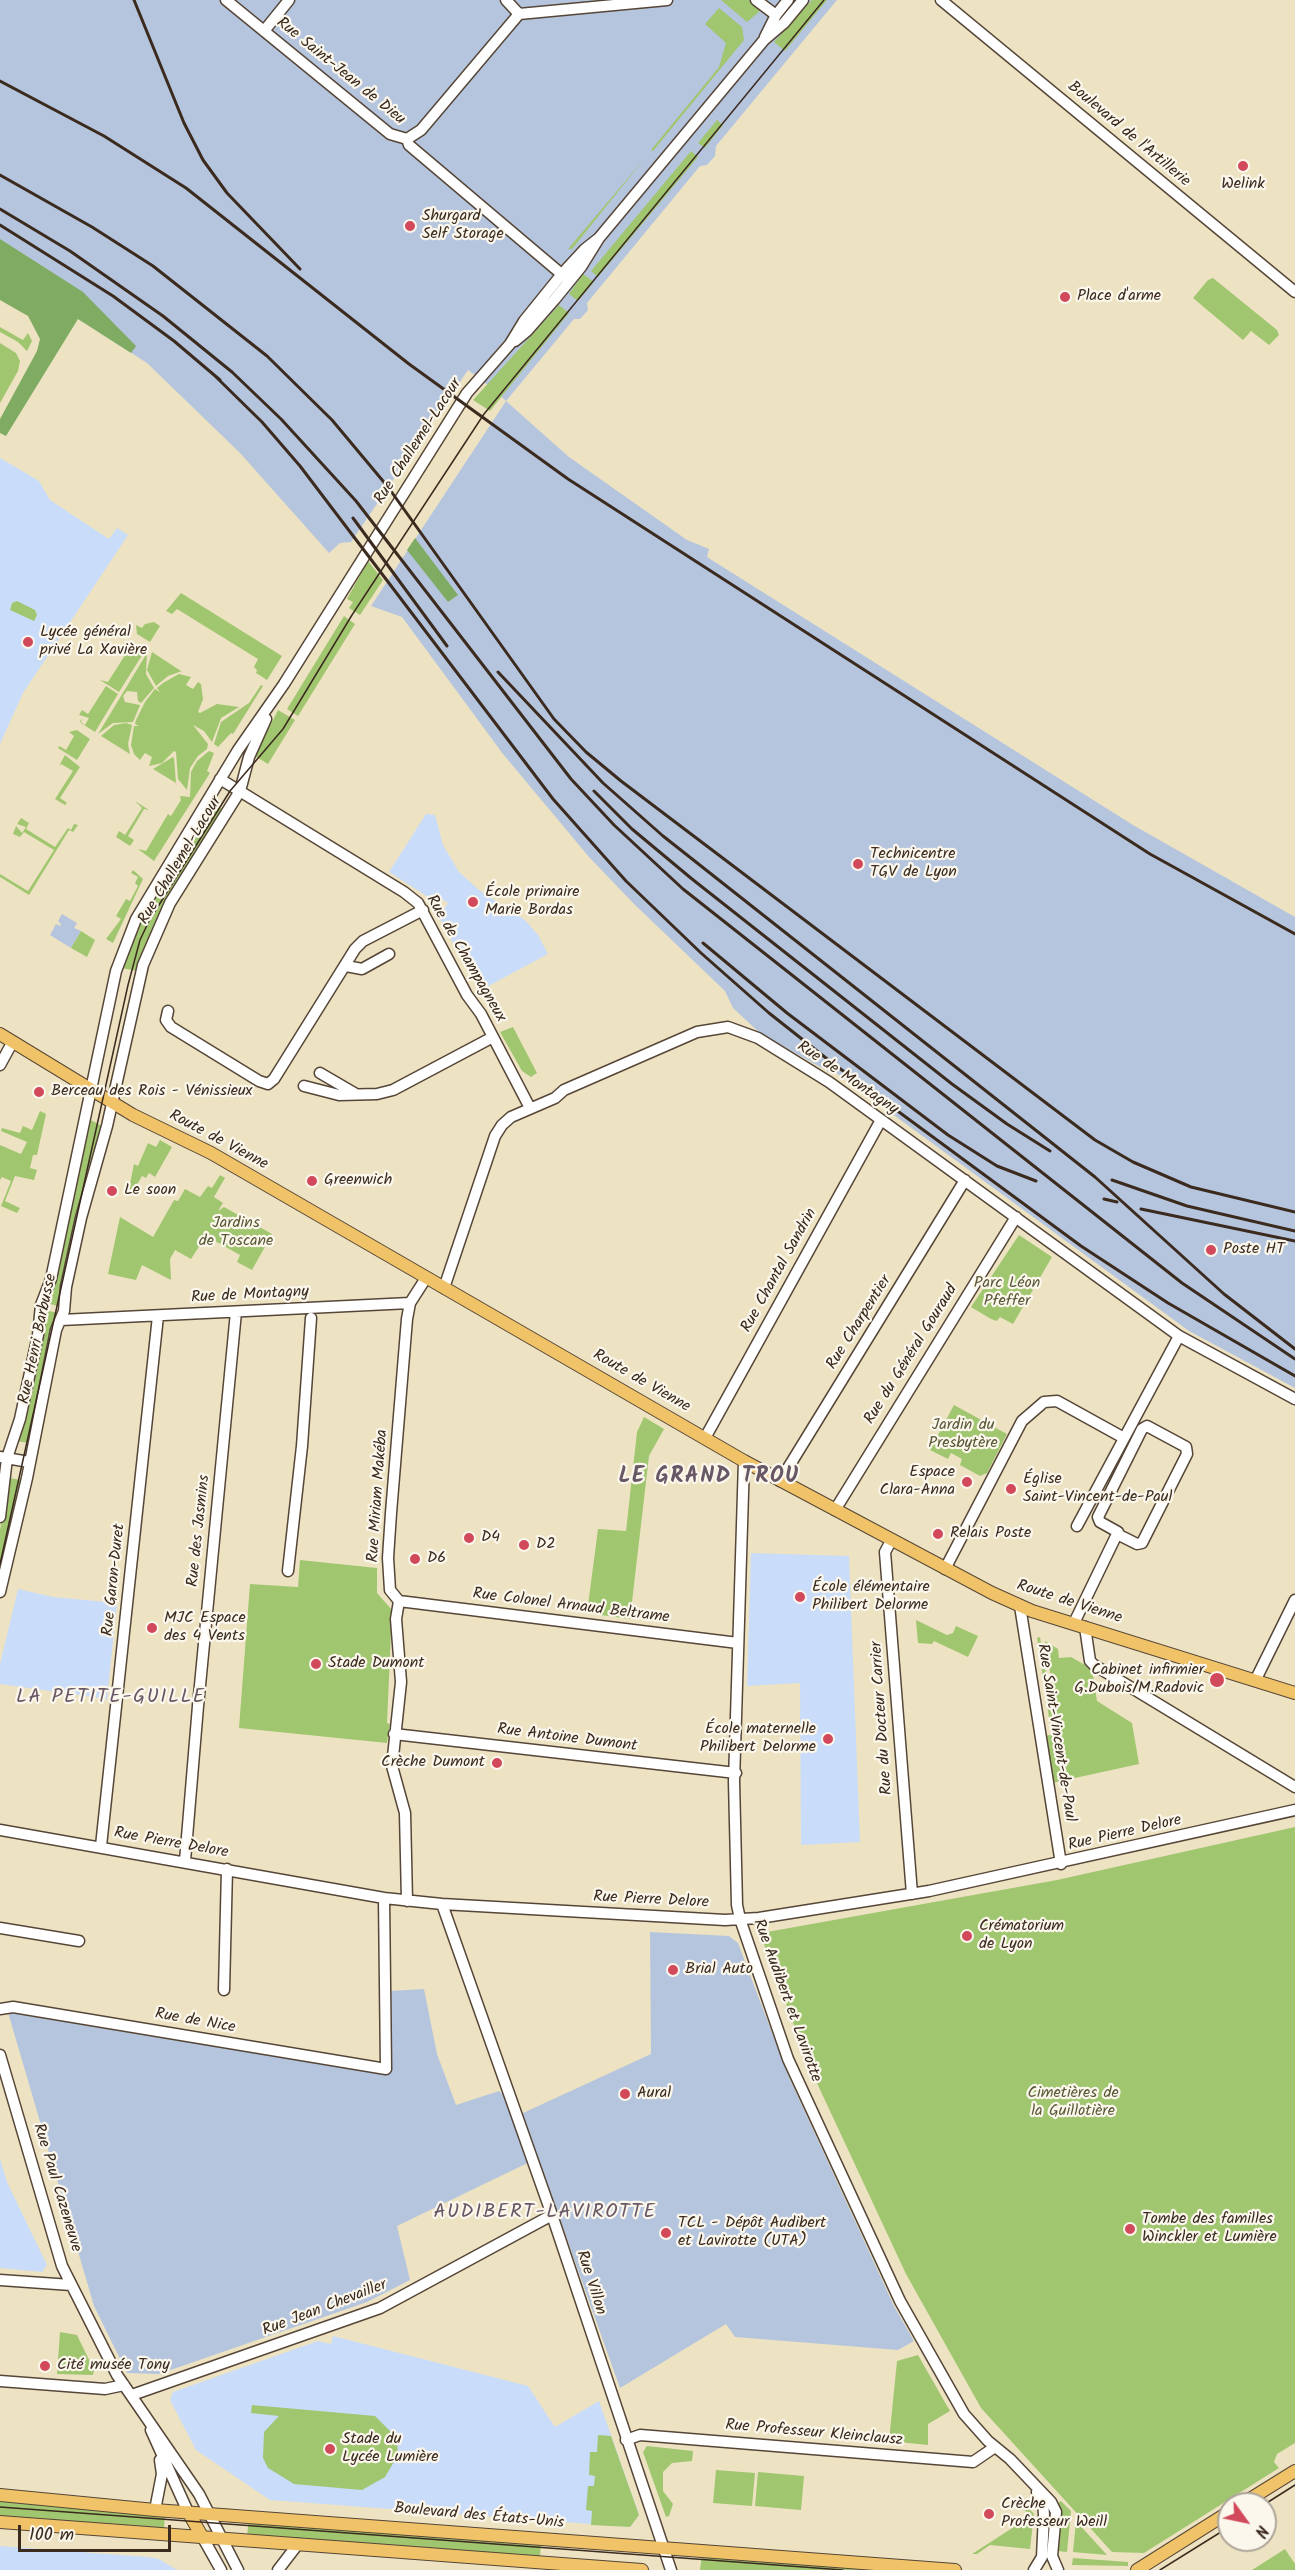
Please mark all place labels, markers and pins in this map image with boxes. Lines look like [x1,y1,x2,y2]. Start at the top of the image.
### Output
marker: Welink [1236,159,1250,173]
place label: Welink [1221,175,1265,195]
place label: Shurgard Self Storage [422,207,504,245]
marker: Shurgard Self Storage [403,219,417,233]
place label: Place d'arme [1077,287,1161,307]
marker: Place d'arme [1058,290,1072,304]
place label: Lycée général privé La Xavière [40,623,147,661]
marker: Lycée général privé La Xavière [21,635,35,649]
place label: Technicentre TGV de Lyon [870,845,957,883]
marker: Technicentre TGV de Lyon [851,857,865,871]
place label: École primaire Marie Bordas [485,883,580,921]
marker: École primaire Marie Bordas [466,895,480,909]
place label: Berceau des Rois - Vénissieux [51,1082,252,1102]
marker: Berceau des Rois - Vénissieux [32,1085,46,1099]
place label: Greenwich [324,1171,392,1191]
marker: Greenwich [305,1174,319,1188]
place label: Le soon [124,1181,176,1201]
marker: Le soon [105,1184,119,1198]
place label: Poste HT [1223,1240,1285,1260]
marker: Poste HT [1204,1243,1218,1257]
place label: Espace Clara-Anna [880,1463,955,1501]
place label: Église Saint-Vincent-de-Paul [1023,1470,1172,1508]
marker: Espace Clara-Anna [960,1475,974,1489]
marker: Église Saint-Vincent-de-Paul [1004,1482,1018,1496]
place label: Relais Poste [950,1524,1031,1544]
marker: Relais Poste [931,1527,945,1541]
place label: D4 [481,1528,500,1548]
marker: D4 [462,1531,476,1545]
place label: D2 [536,1535,556,1555]
marker: D2 [517,1538,531,1552]
place label: D6 [427,1549,446,1569]
marker: D6 [408,1552,422,1566]
place label: École élémentaire Philibert Delorme [812,1578,930,1616]
marker: École élémentaire Philibert Delorme [793,1590,807,1604]
place label: MJC Espace des 4 Vents [164,1609,246,1647]
marker: MJC Espace des 4 Vents [145,1621,159,1635]
place label: Stade Dumont [328,1654,425,1674]
marker: Stade Dumont [309,1657,323,1671]
place label: Cabinet infirmier G.Dubois/M.Radovic [1074,1661,1204,1699]
marker: Cabinet infirmier G.Dubois/M.Radovic [1208,1671,1226,1689]
place label: École maternelle Philibert Delorme [700,1720,816,1758]
marker: École maternelle Philibert Delorme [821,1732,835,1746]
place label: Crèche Dumont [381,1753,485,1773]
marker: Crèche Dumont [490,1756,504,1770]
place label: Crématorium de Lyon [979,1917,1064,1955]
marker: Crématorium de Lyon [960,1929,974,1943]
place label: Brial Auto [685,1960,753,1980]
marker: Brial Auto [666,1963,680,1977]
place label: Aural [637,2084,671,2104]
marker: Aural [618,2087,632,2101]
place label: Tombe des familles Winckler et Lumière [1142,2210,1277,2248]
place label: TCL - Dépôt Audibert et Lavirotte (UTA) [678,2214,826,2252]
marker: Tombe des familles Winckler et Lumière [1123,2222,1137,2236]
marker: TCL - Dépôt Audibert et Lavirotte (UTA) [659,2226,673,2240]
place label: Cité musée Tony [57,2356,170,2376]
marker: Cité musée Tony [38,2359,52,2373]
place label: Stade du Lycée Lumière [342,2430,438,2468]
marker: Stade du Lycée Lumière [323,2442,337,2456]
place label: Crèche Professeur Weill [1001,2495,1107,2533]
marker: Crèche Professeur Weill [982,2507,996,2521]

